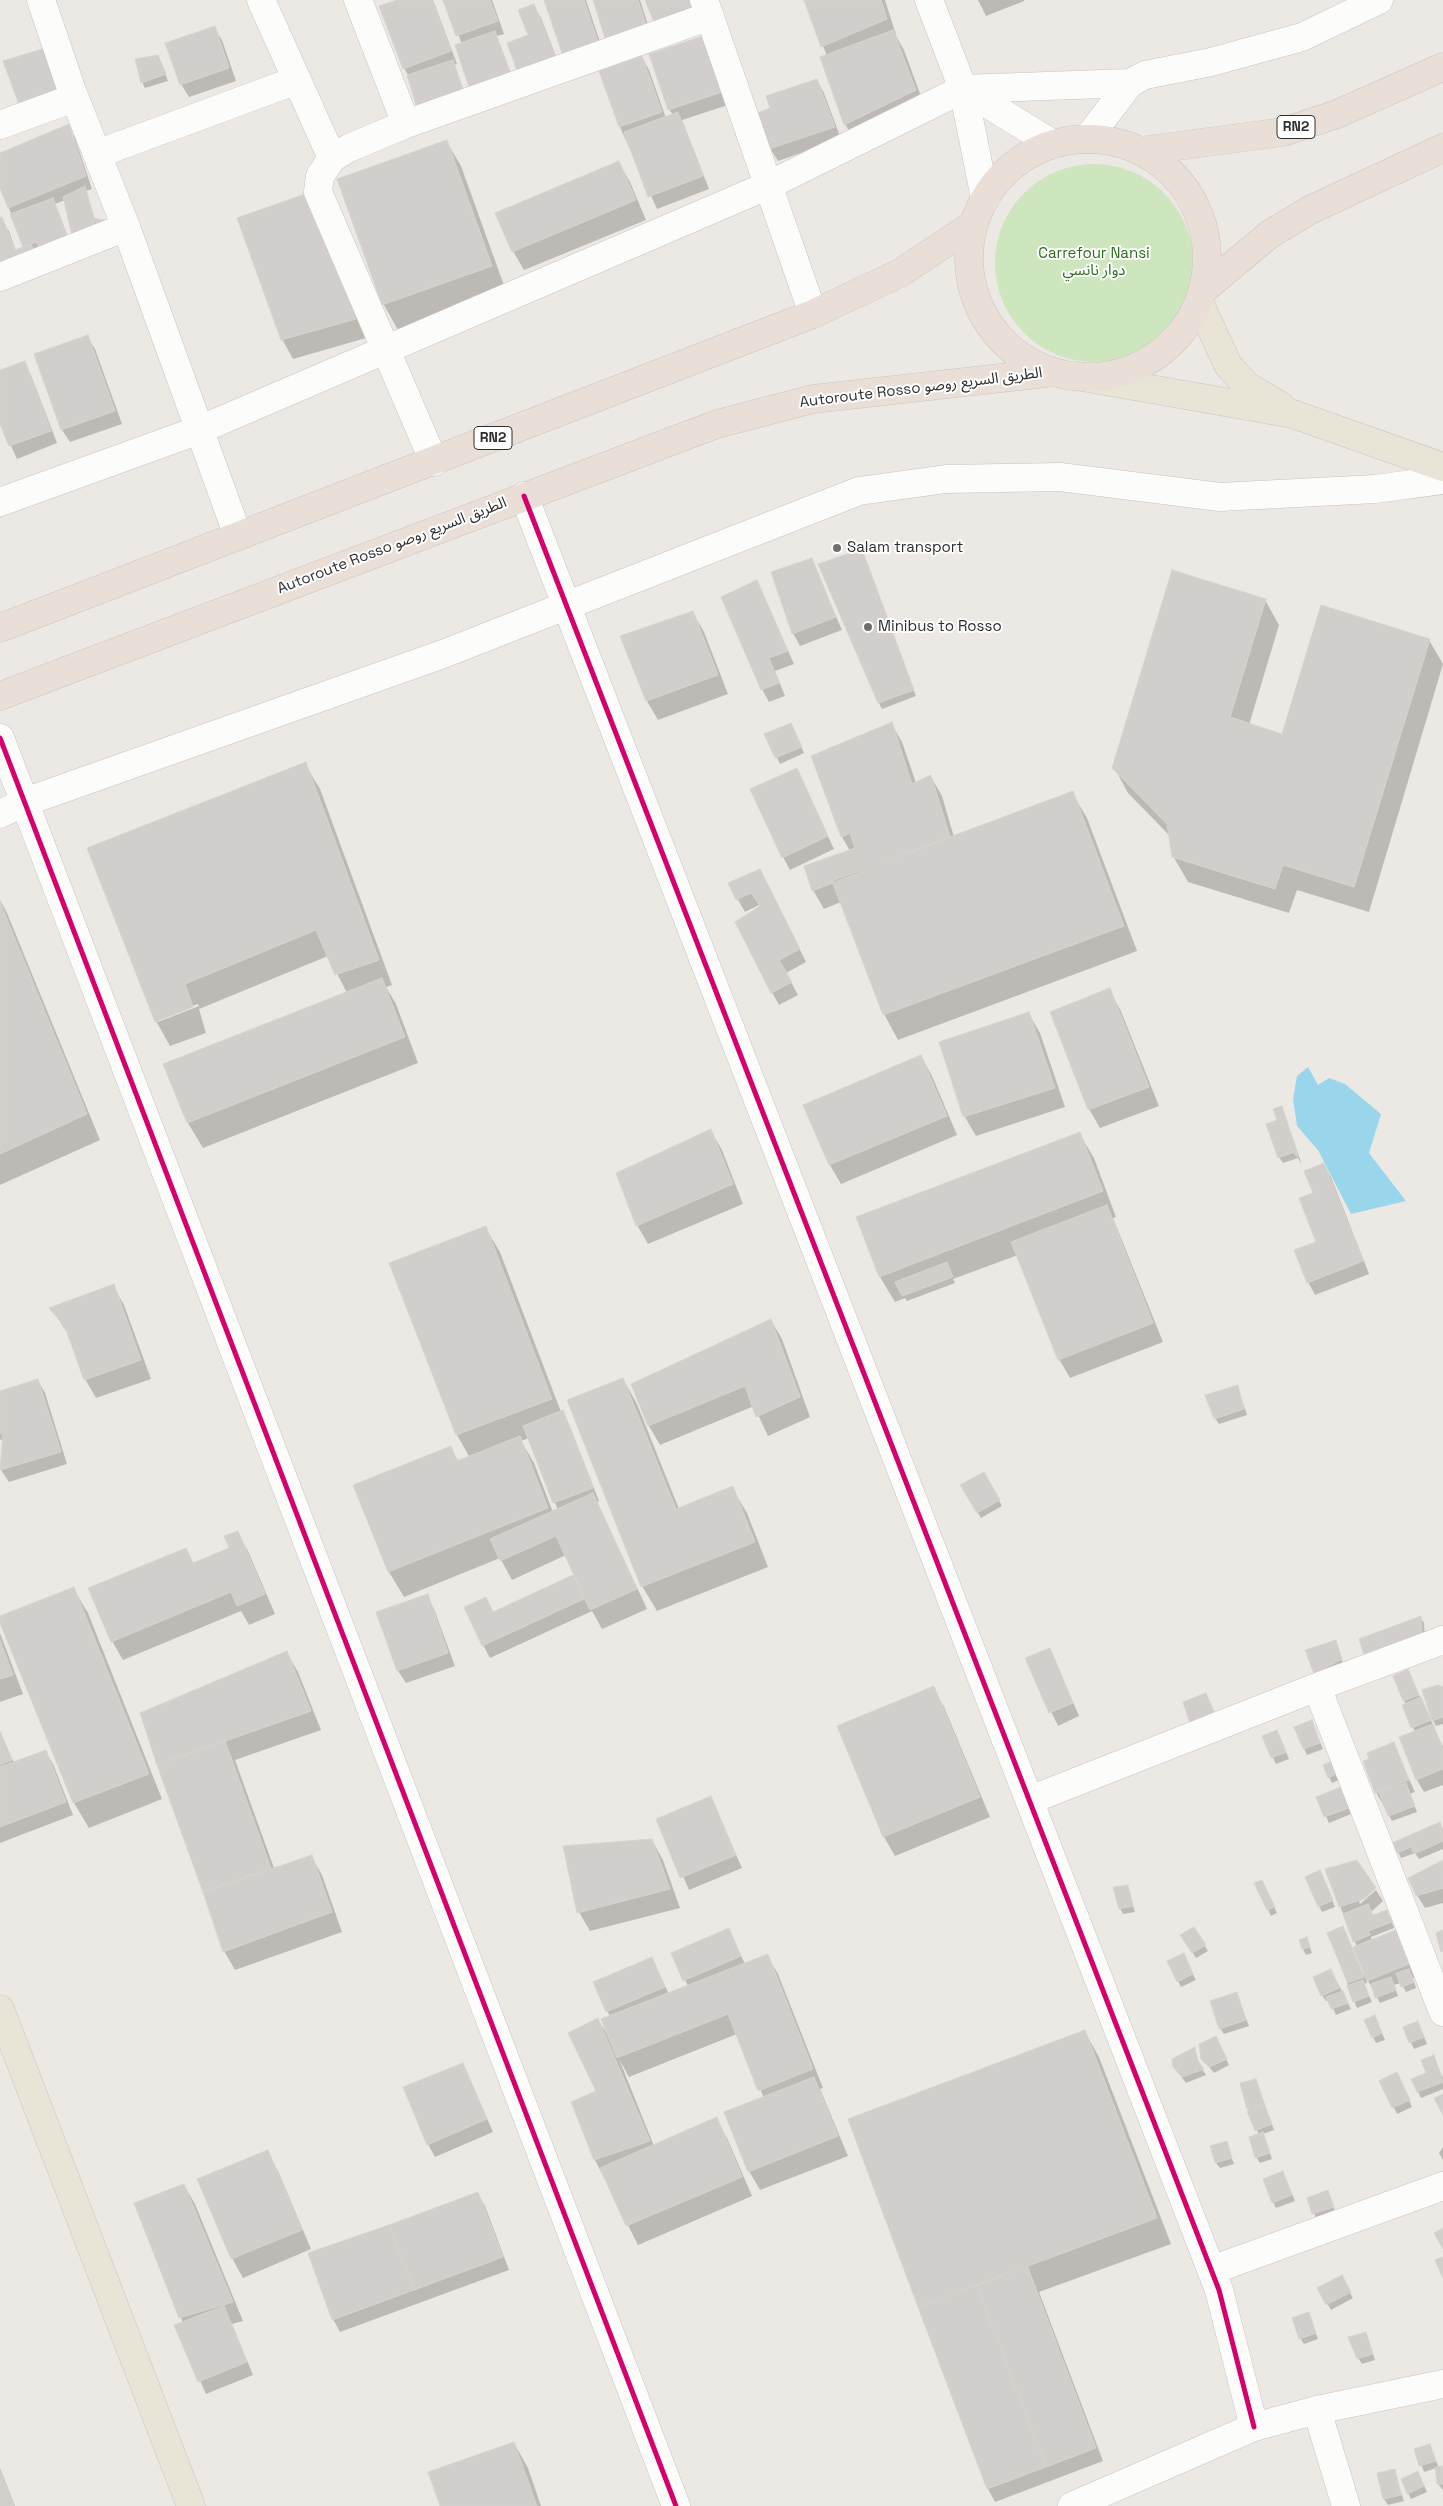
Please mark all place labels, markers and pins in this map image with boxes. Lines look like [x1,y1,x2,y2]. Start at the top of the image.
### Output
place label: Salam transport [847,539,963,557]
marker: Salam transport [831,542,843,554]
place label: Minibus to Rosso [878,618,1002,636]
marker: Minibus to Rosso [862,621,874,633]

